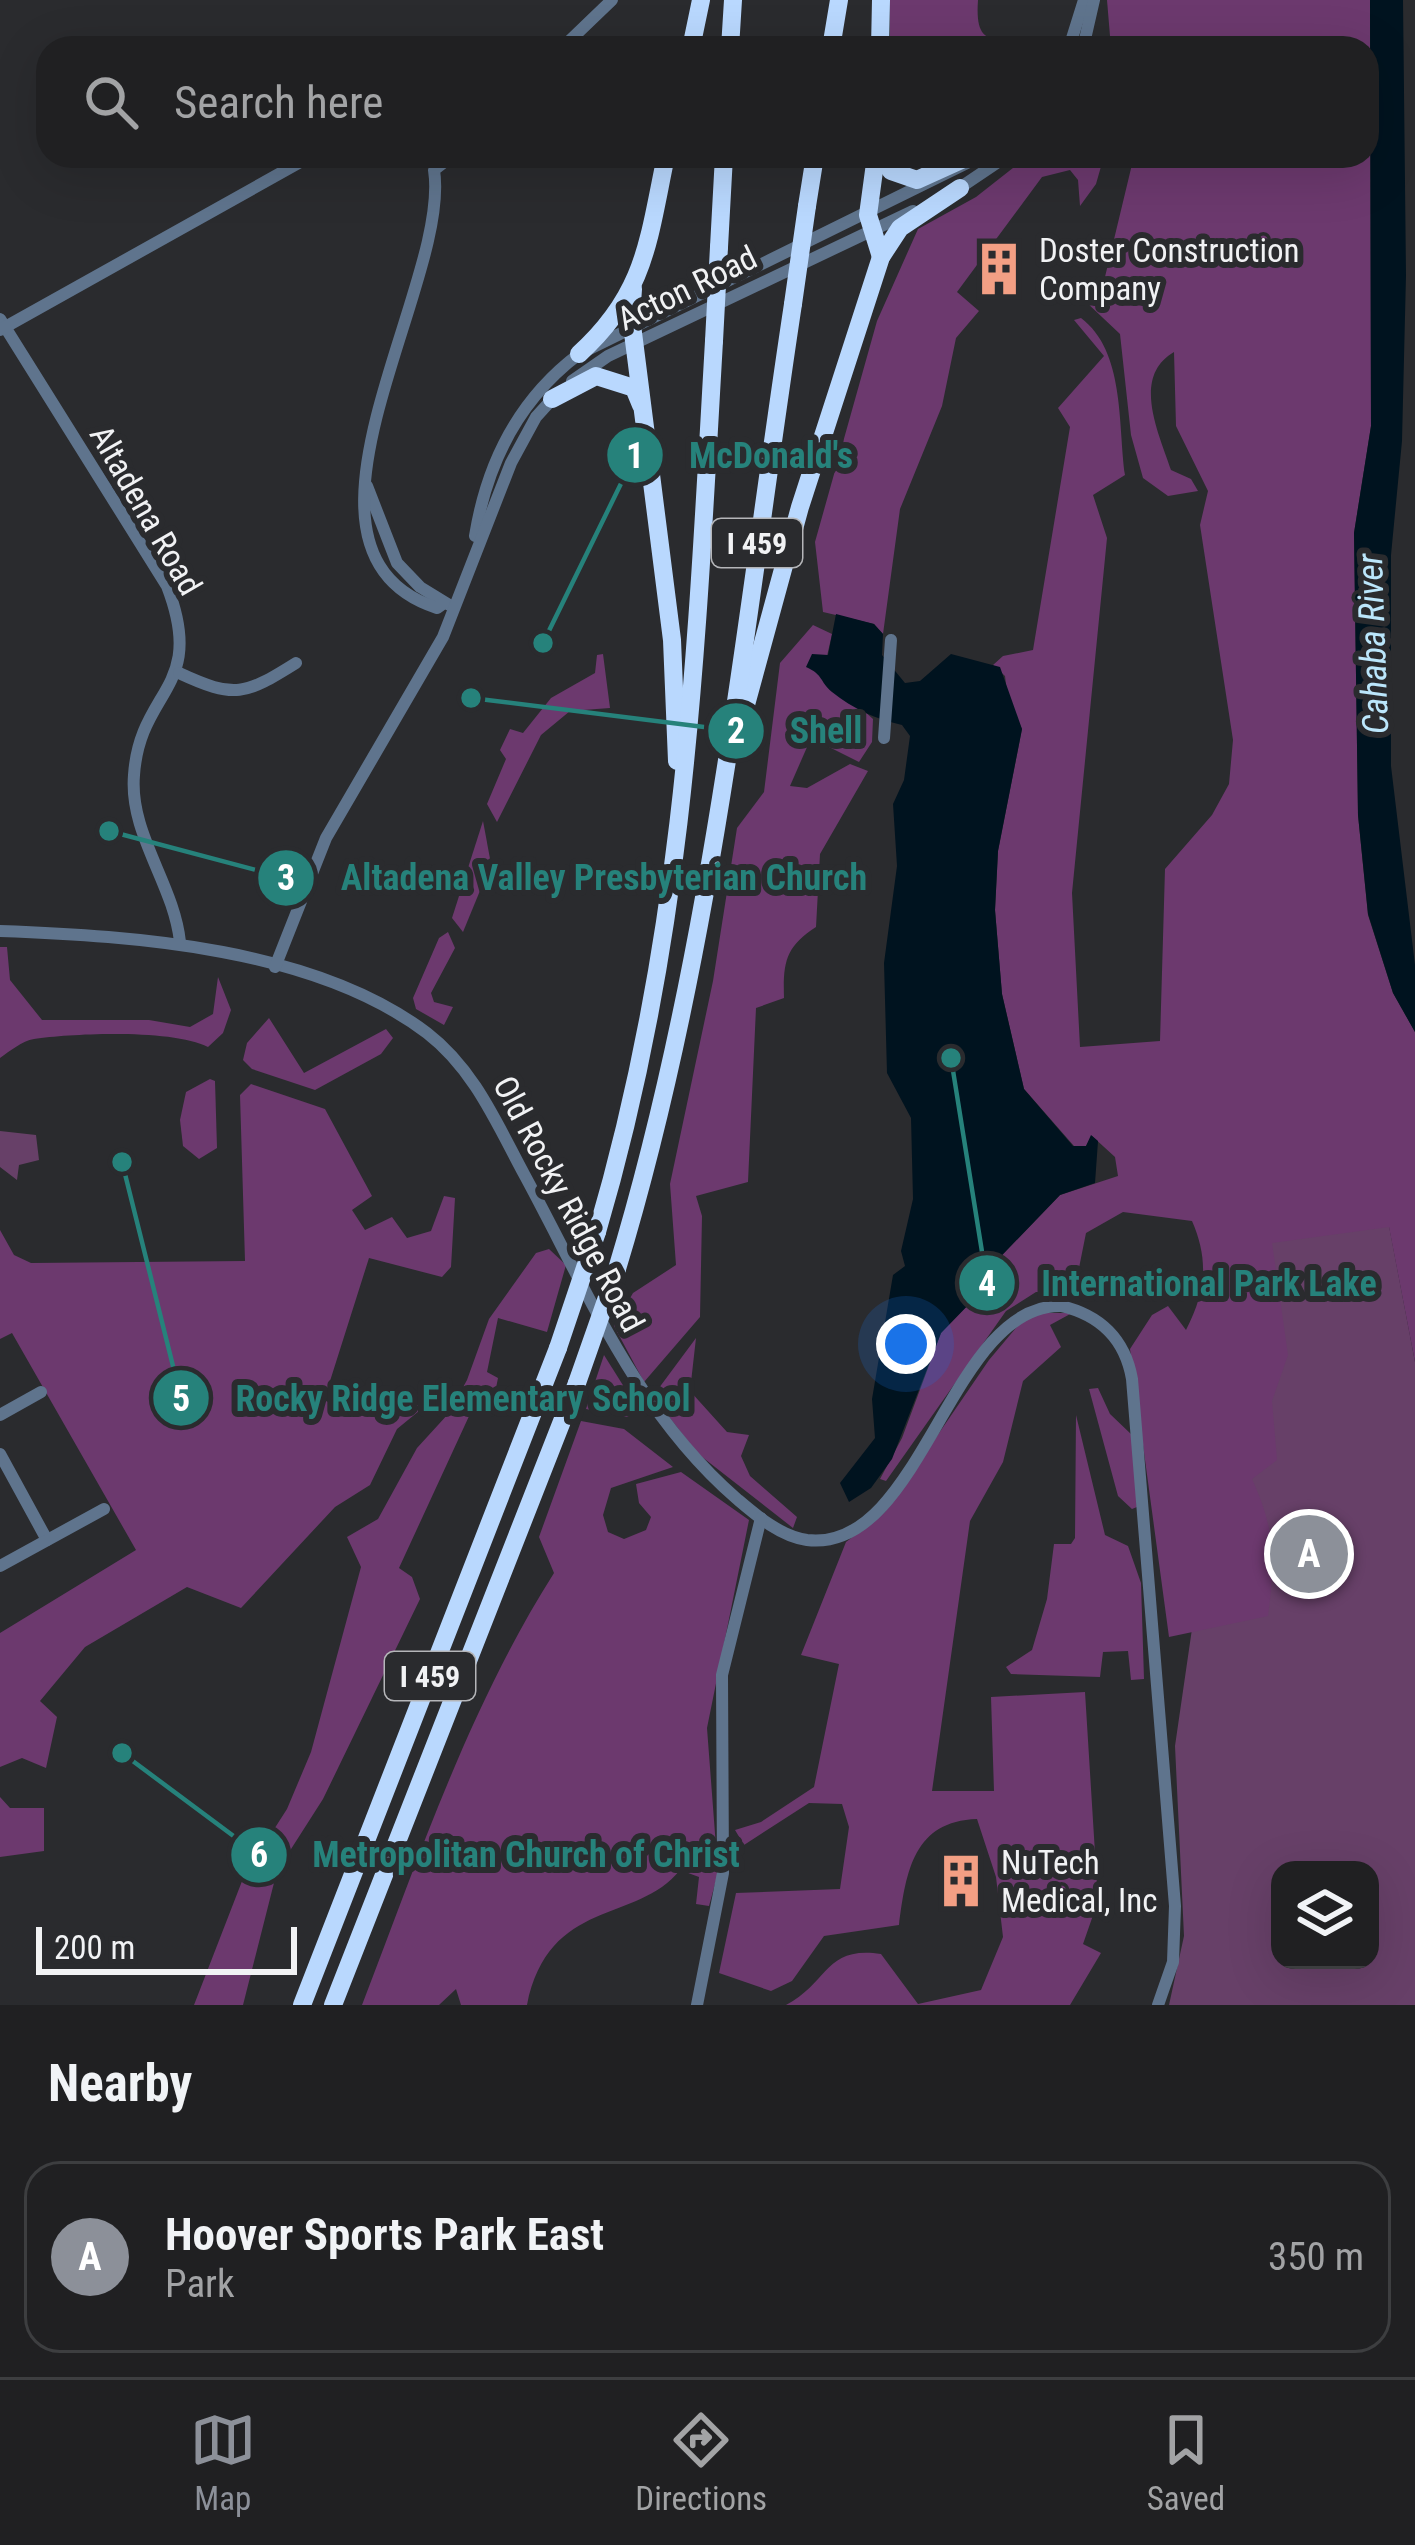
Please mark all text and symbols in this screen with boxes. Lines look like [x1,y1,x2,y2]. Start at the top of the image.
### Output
search box [36,36,1379,168]
icon: search [78,69,144,135]
text: Search here [174,76,383,129]
place label: Doster Construction Company [1039,231,1300,308]
street label: Acton Road [611,238,763,338]
building icon: Doster Construction Company [970,240,1028,298]
street label: Altadena Road [82,418,210,602]
callout: McDonald's [605,419,877,491]
text: 1 [626,435,644,477]
text: McDonald's [689,435,853,477]
road number: I 459 [712,519,802,567]
water label: Cahaba River [1349,552,1397,735]
callout: Shell [706,695,887,767]
text: 2 [727,710,745,752]
text: Shell [790,710,862,752]
callout: Altadena Valley Presbyterian Church [256,842,891,914]
text: 3 [277,857,295,899]
text: Altadena Valley Presbyterian Church [341,857,867,899]
street label: Old Rocky Ridge Road [485,1070,653,1338]
callout: International Park Lake [957,1247,1401,1319]
text: 4 [978,1263,996,1305]
text: International Park Lake [1041,1263,1377,1305]
your location [876,1314,936,1374]
callout: Rocky Ridge Elementary School [151,1362,714,1434]
text: 5 [172,1378,190,1420]
text: Rocky Ridge Elementary School [235,1378,691,1420]
pin: A [1270,1509,1348,1599]
road number: I 459 [385,1652,475,1700]
callout: Metropolitan Church of Christ [229,1819,764,1891]
text: 6 [250,1834,268,1876]
text: Metropolitan Church of Christ [312,1834,740,1876]
place label: NuTech Medical, Inc [1001,1843,1158,1920]
building icon: NuTech Medical, Inc [932,1852,990,1910]
map controls [1271,1861,1379,1969]
button: layers [1271,1861,1379,1969]
scale bar [36,1921,297,1974]
text: 200 m [54,1928,135,1967]
text: Nearby [48,2054,192,2113]
text: Hoover Sports Park East [165,2208,604,2261]
text: A [78,2234,102,2280]
text: 350 m [1268,2234,1364,2280]
text: Park [165,2261,235,2307]
tab: Map [190,2407,256,2518]
tab: Directions [635,2407,767,2518]
tab: Saved [1147,2407,1225,2518]

